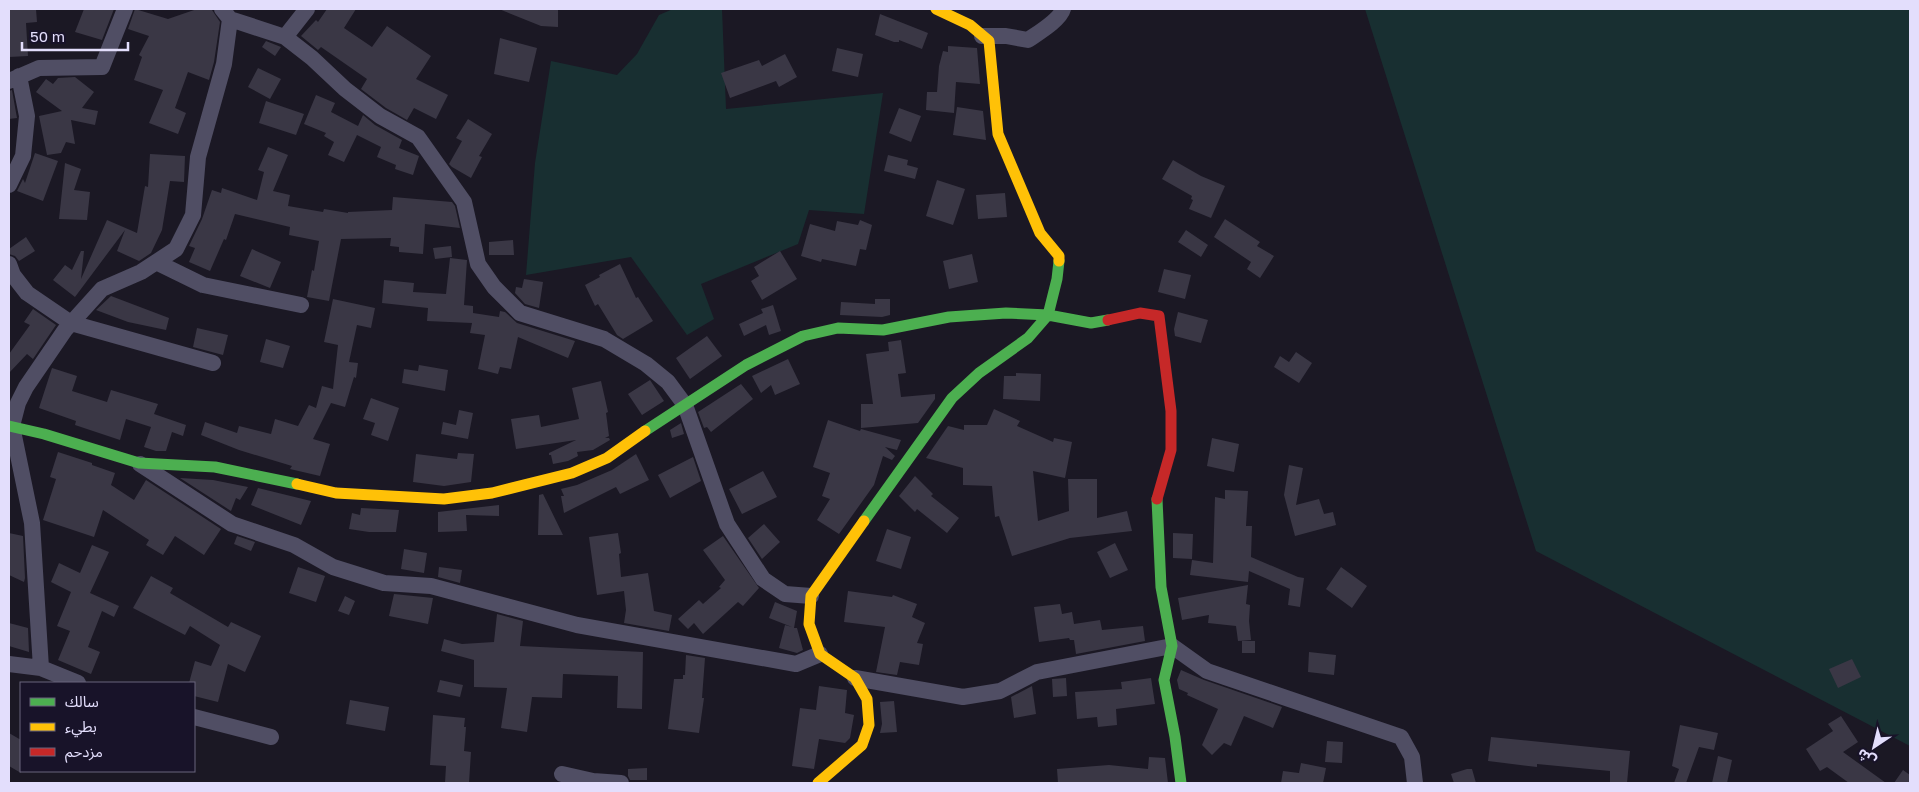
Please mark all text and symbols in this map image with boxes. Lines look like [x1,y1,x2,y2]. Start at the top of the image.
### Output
scale bar [22,20,129,52]
text: 50 m [30,27,65,45]
legend [20,682,195,772]
text: سالك [65,692,99,710]
text: بطيء [65,717,97,738]
north arrow [1849,722,1899,772]
text: مزدحم [65,742,103,763]
text: ش [1854,746,1879,771]

